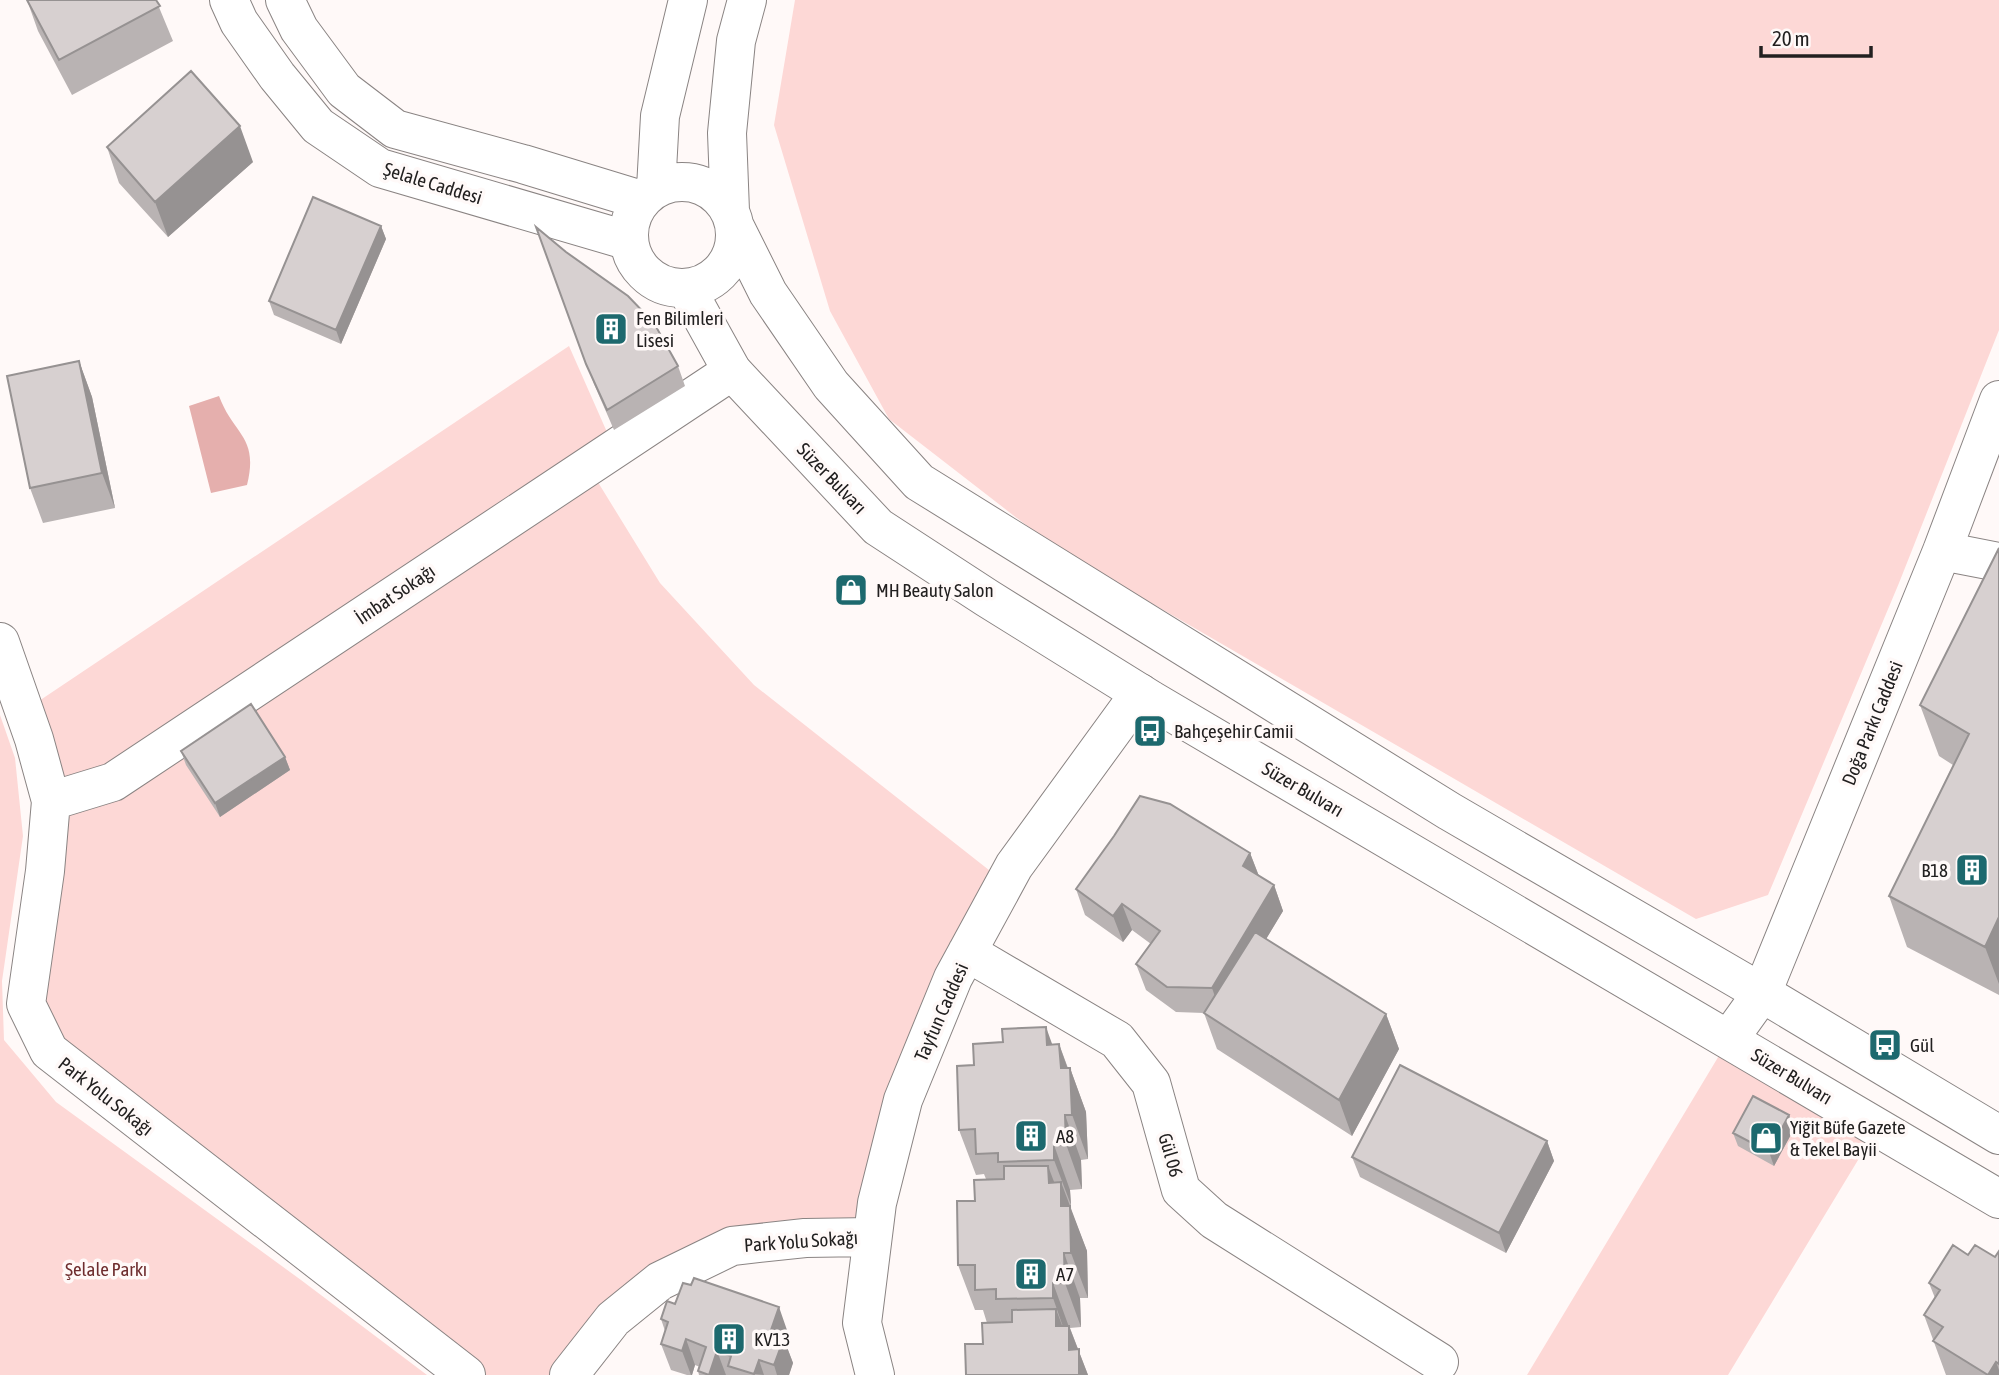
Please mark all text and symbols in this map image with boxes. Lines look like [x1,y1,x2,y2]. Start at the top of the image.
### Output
scale bar [1761,14,1871,58]
text: 20 m [1772,26,1810,50]
street label: Şelale Caddesi [381,158,485,208]
place label: Fen Bilimleri Lisesi [636,307,724,351]
building icon: Fen Bilimleri Lisesi [592,310,630,348]
street label: Süzer Bulvarı [793,438,871,518]
street label: İmbat Sokağı [351,559,439,629]
shop icon: MH Beauty Salon [832,571,870,609]
place label: MH Beauty Salon [876,579,994,601]
street label: Doğa Parkı Caddesi [1837,658,1907,788]
bus stop icon: Bahçeşehir Camii [1131,712,1169,750]
place label: Bahçeşehir Camii [1174,720,1294,742]
street label: Süzer Bulvarı [1258,757,1348,821]
building icon: B18 [1953,851,1991,889]
place label: B18 [1921,859,1948,881]
street label: Tayfun Caddesi [910,960,972,1064]
bus stop icon: Gül [1866,1026,1904,1064]
place label: Gül [1910,1034,1934,1056]
street label: Süzer Bulvarı [1748,1043,1836,1109]
street label: Park Yolu Sokağı [54,1052,158,1140]
place label: Yiğit Büfe Gazete & Tekel Bayii [1790,1116,1906,1160]
building icon: A8 [1012,1117,1050,1155]
shop icon: Yiğit Büfe Gazete & Tekel Bayii [1747,1119,1785,1157]
place label: A8 [1056,1125,1074,1147]
street label: Gül 06 [1154,1130,1188,1180]
street label: Park Yolu Sokağı [743,1226,859,1256]
building icon: A7 [1012,1255,1050,1293]
park label: Şelale Parkı [65,1258,147,1280]
place label: A7 [1056,1263,1074,1285]
building icon: KV13 [710,1320,748,1358]
place label: KV13 [754,1328,790,1350]

